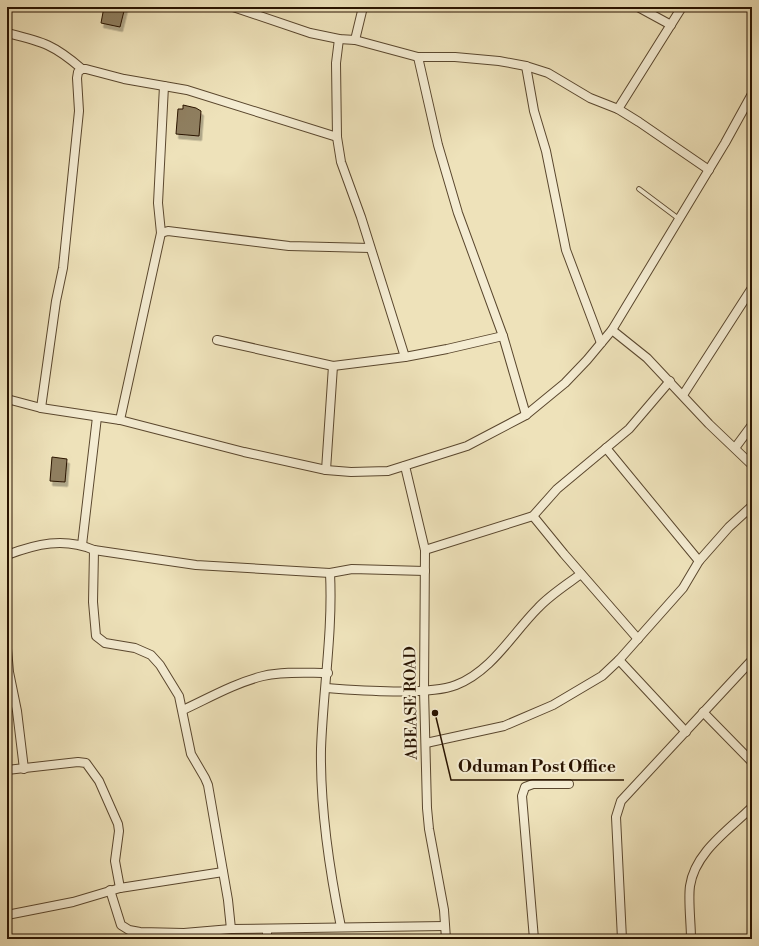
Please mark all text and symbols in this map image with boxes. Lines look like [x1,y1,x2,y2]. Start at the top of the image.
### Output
street label: ABEASE ROAD [400,646,422,761]
callout: Oduman Post Office [451,751,624,780]
text: Oduman Post Office [458,756,616,778]

